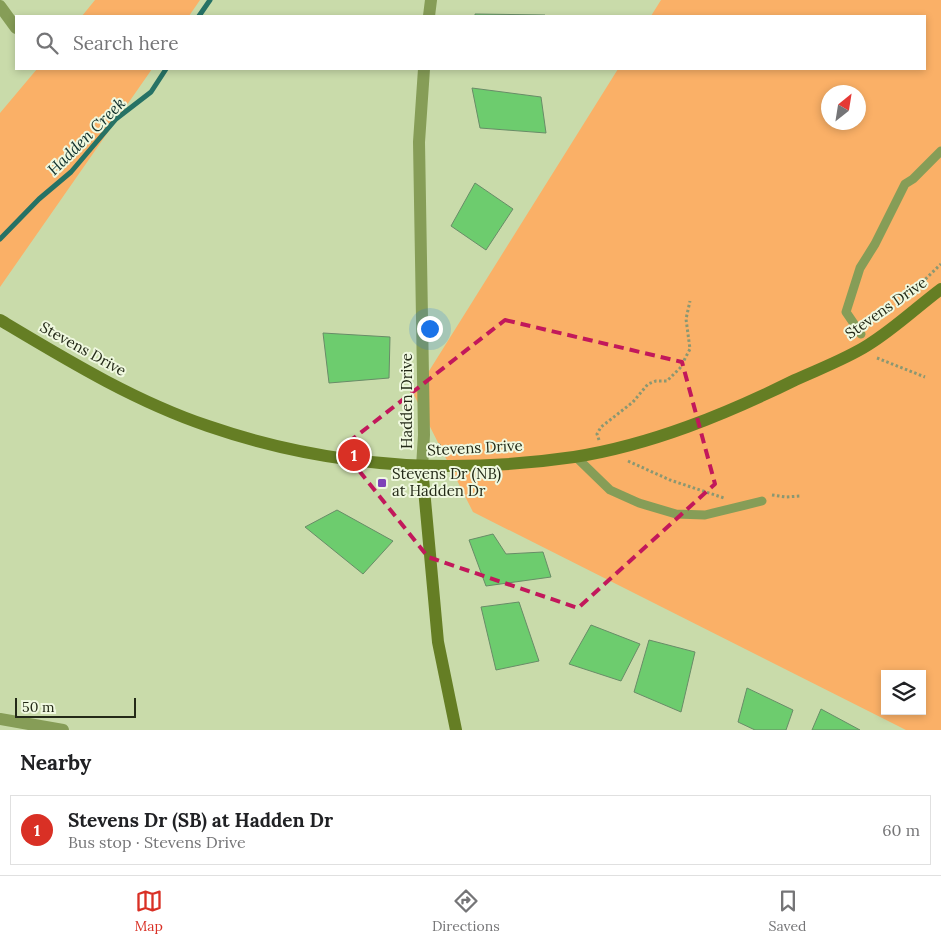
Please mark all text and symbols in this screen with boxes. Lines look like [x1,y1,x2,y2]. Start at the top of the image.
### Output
search box [15,15,926,70]
icon: search [33,29,61,57]
text: Search here [73,31,179,55]
north arrow [821,85,866,130]
water label: Hadden Creek [43,93,129,179]
street label: Stevens Drive [841,272,930,343]
your location [417,316,443,342]
street label: Stevens Drive [37,317,130,380]
street label: Hadden Drive [397,353,416,449]
pin: 1 [338,436,370,474]
street label: Stevens Drive [427,436,523,459]
place label: Stevens Dr (NB) at Hadden Dr [392,464,502,500]
marker: Stevens Dr (NB) at Hadden Dr [376,477,388,489]
map controls [881,670,926,715]
button: layers [881,670,926,715]
scale bar [15,695,136,718]
text: 50 m [22,698,55,716]
text: Nearby [20,749,91,776]
text: Stevens Dr (SB) at Hadden Dr [68,808,333,832]
text: 1 [34,820,40,840]
text: 60 m [882,820,920,840]
text: Bus stop · Stevens Drive [68,832,246,852]
tab: Map [134,887,163,935]
tab: Directions [432,887,500,935]
tab: Saved [769,887,807,935]

